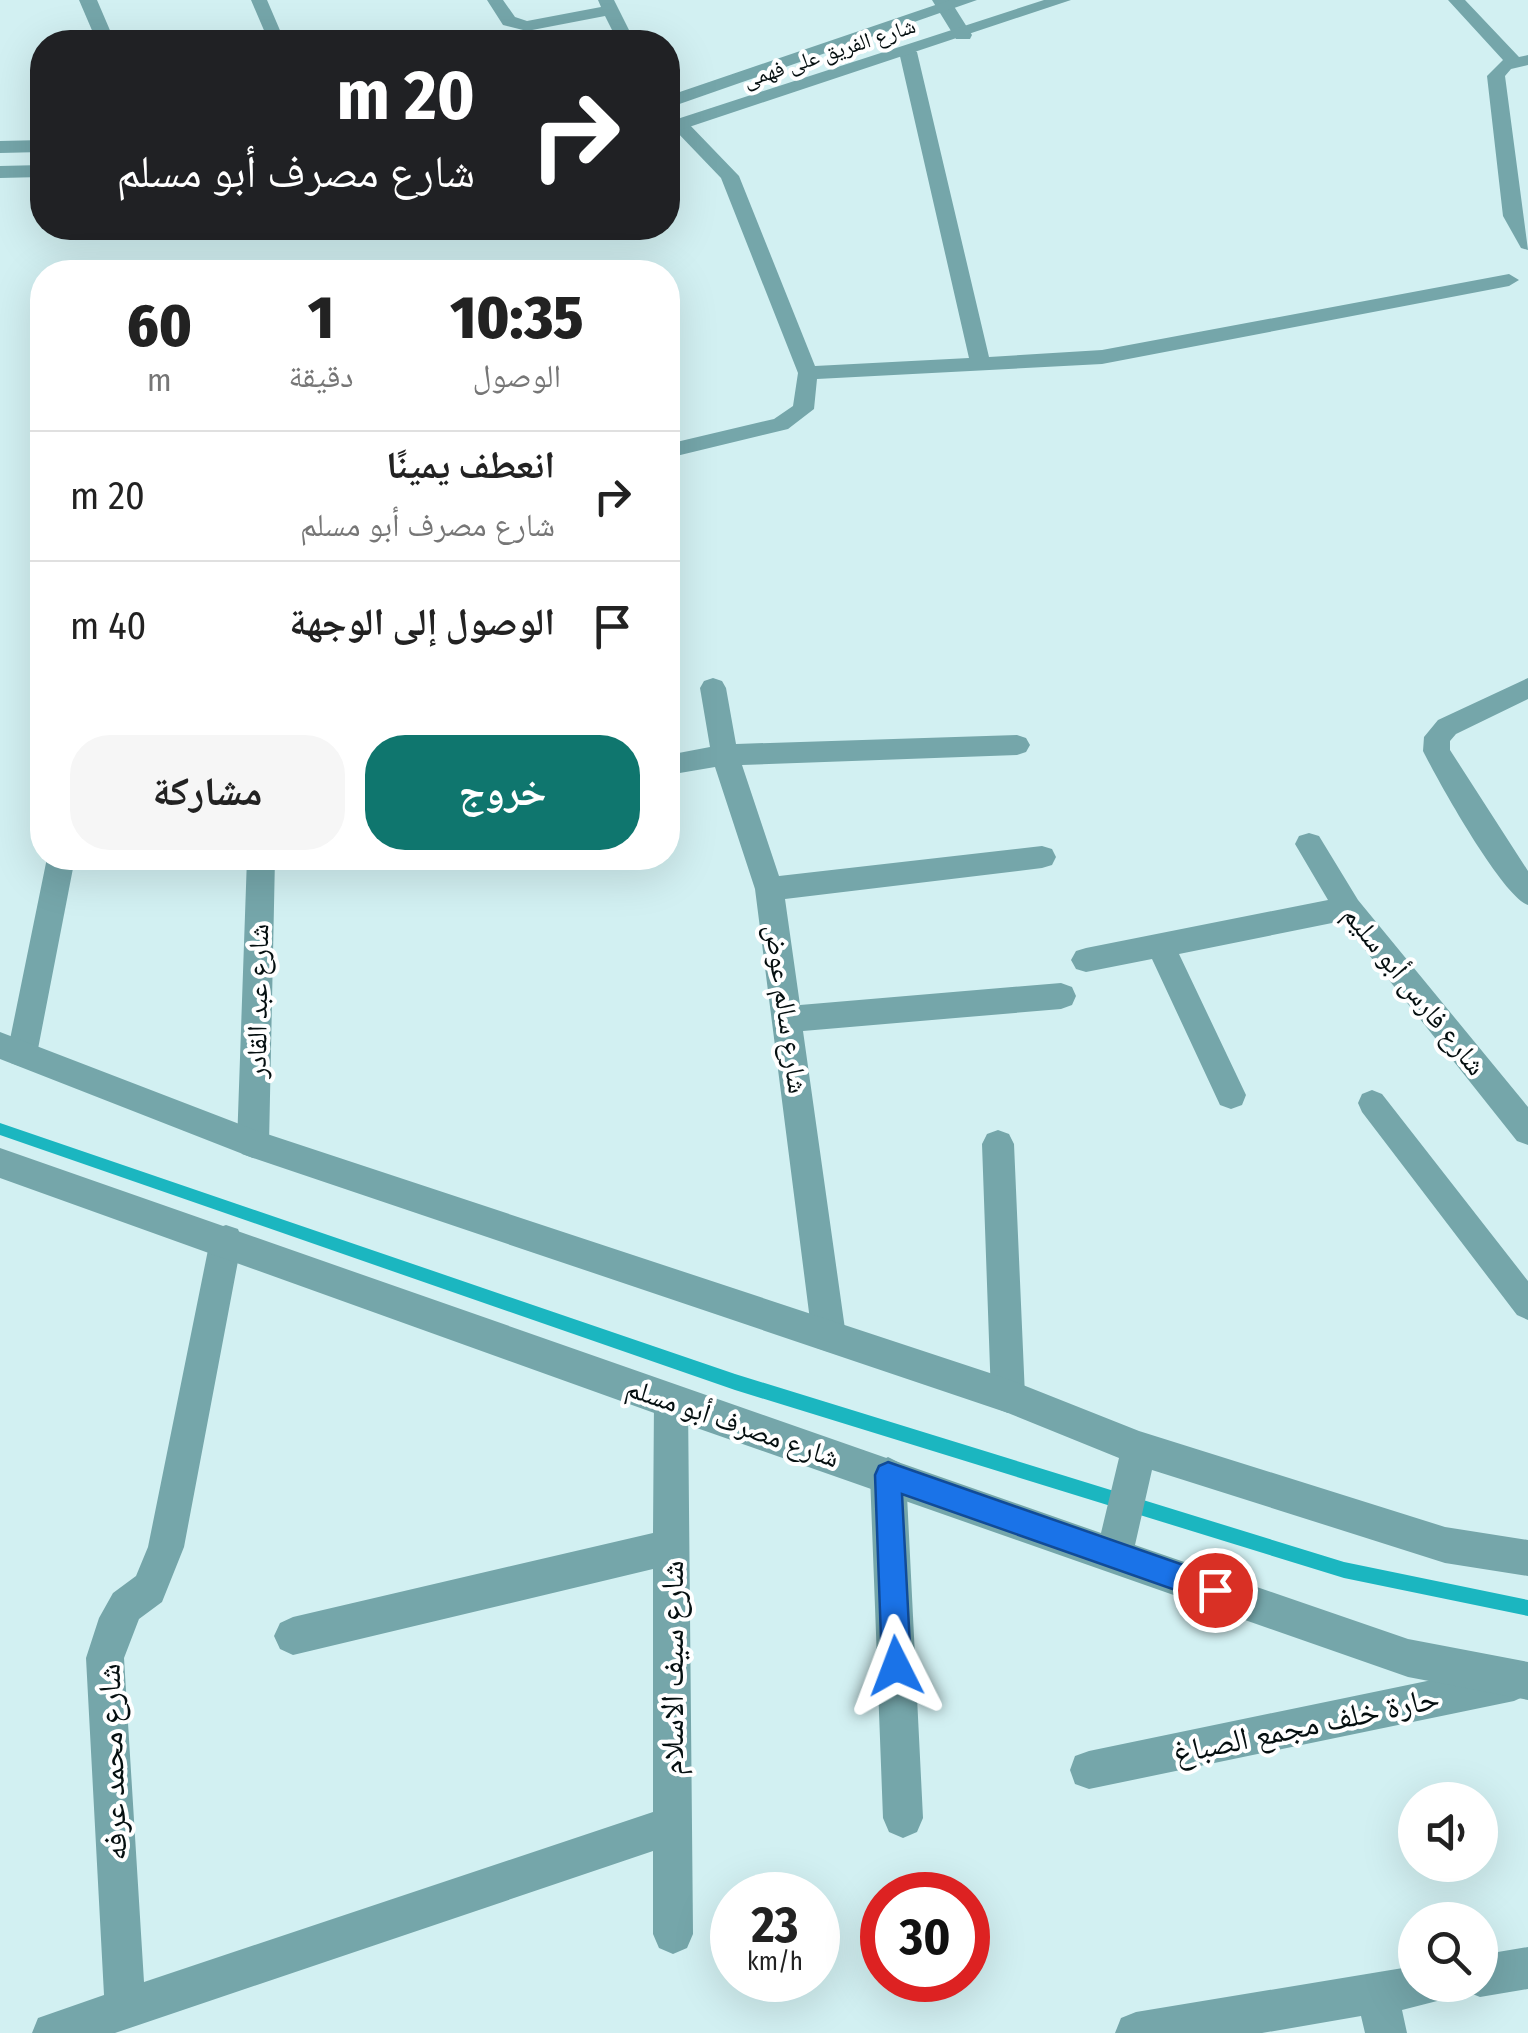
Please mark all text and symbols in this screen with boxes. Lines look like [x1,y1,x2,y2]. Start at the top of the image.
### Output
street label: شارع الفريق على فهمى [740,12,919,93]
text: 20 m [336,54,475,138]
icon: right [510,70,640,200]
text: شارع مصرف أبو مسلم [117,145,475,199]
text: 1 [308,282,334,354]
text: 10:35 [450,282,583,354]
text: 60 [127,290,192,362]
text: دقيقة [289,357,354,395]
text: الوصول [473,357,561,395]
text: m [147,361,172,399]
text: انعطف يمينًا [386,442,555,488]
icon: right [585,469,640,524]
text: 20 m [70,473,145,519]
text: شارع مصرف أبو مسلم [300,506,555,544]
text: الوصول إلى الوجهة [289,599,555,645]
icon: arrive [585,599,640,654]
text: 40 m [70,603,146,649]
button: مشاركة [70,735,345,850]
button: خروج [365,735,640,850]
street label: شارع فارس أبو سليم [1335,899,1494,1083]
street label: شارع سالم عوض [756,922,815,1096]
street label: شارع عبد القادر [240,923,276,1080]
street label: شارع مصرف أبو مسلم [621,1370,844,1476]
pin [1173,1548,1258,1633]
street label: شارع سيف الاسلام [653,1560,693,1776]
icon: arrive [1188,1563,1243,1618]
position arrow [844,1614,948,1718]
street label: شارع محمد عرفه [90,1663,135,1861]
street label: حارة خلف مجمع الصباغ [1169,1678,1443,1773]
map controls [1398,1782,1498,2002]
button: sound [1398,1782,1498,1882]
speed limit sign: 30 [860,1872,990,2002]
text: 23 [752,1895,798,1955]
button: search [1398,1902,1498,2002]
text: km/h [747,1947,803,1977]

